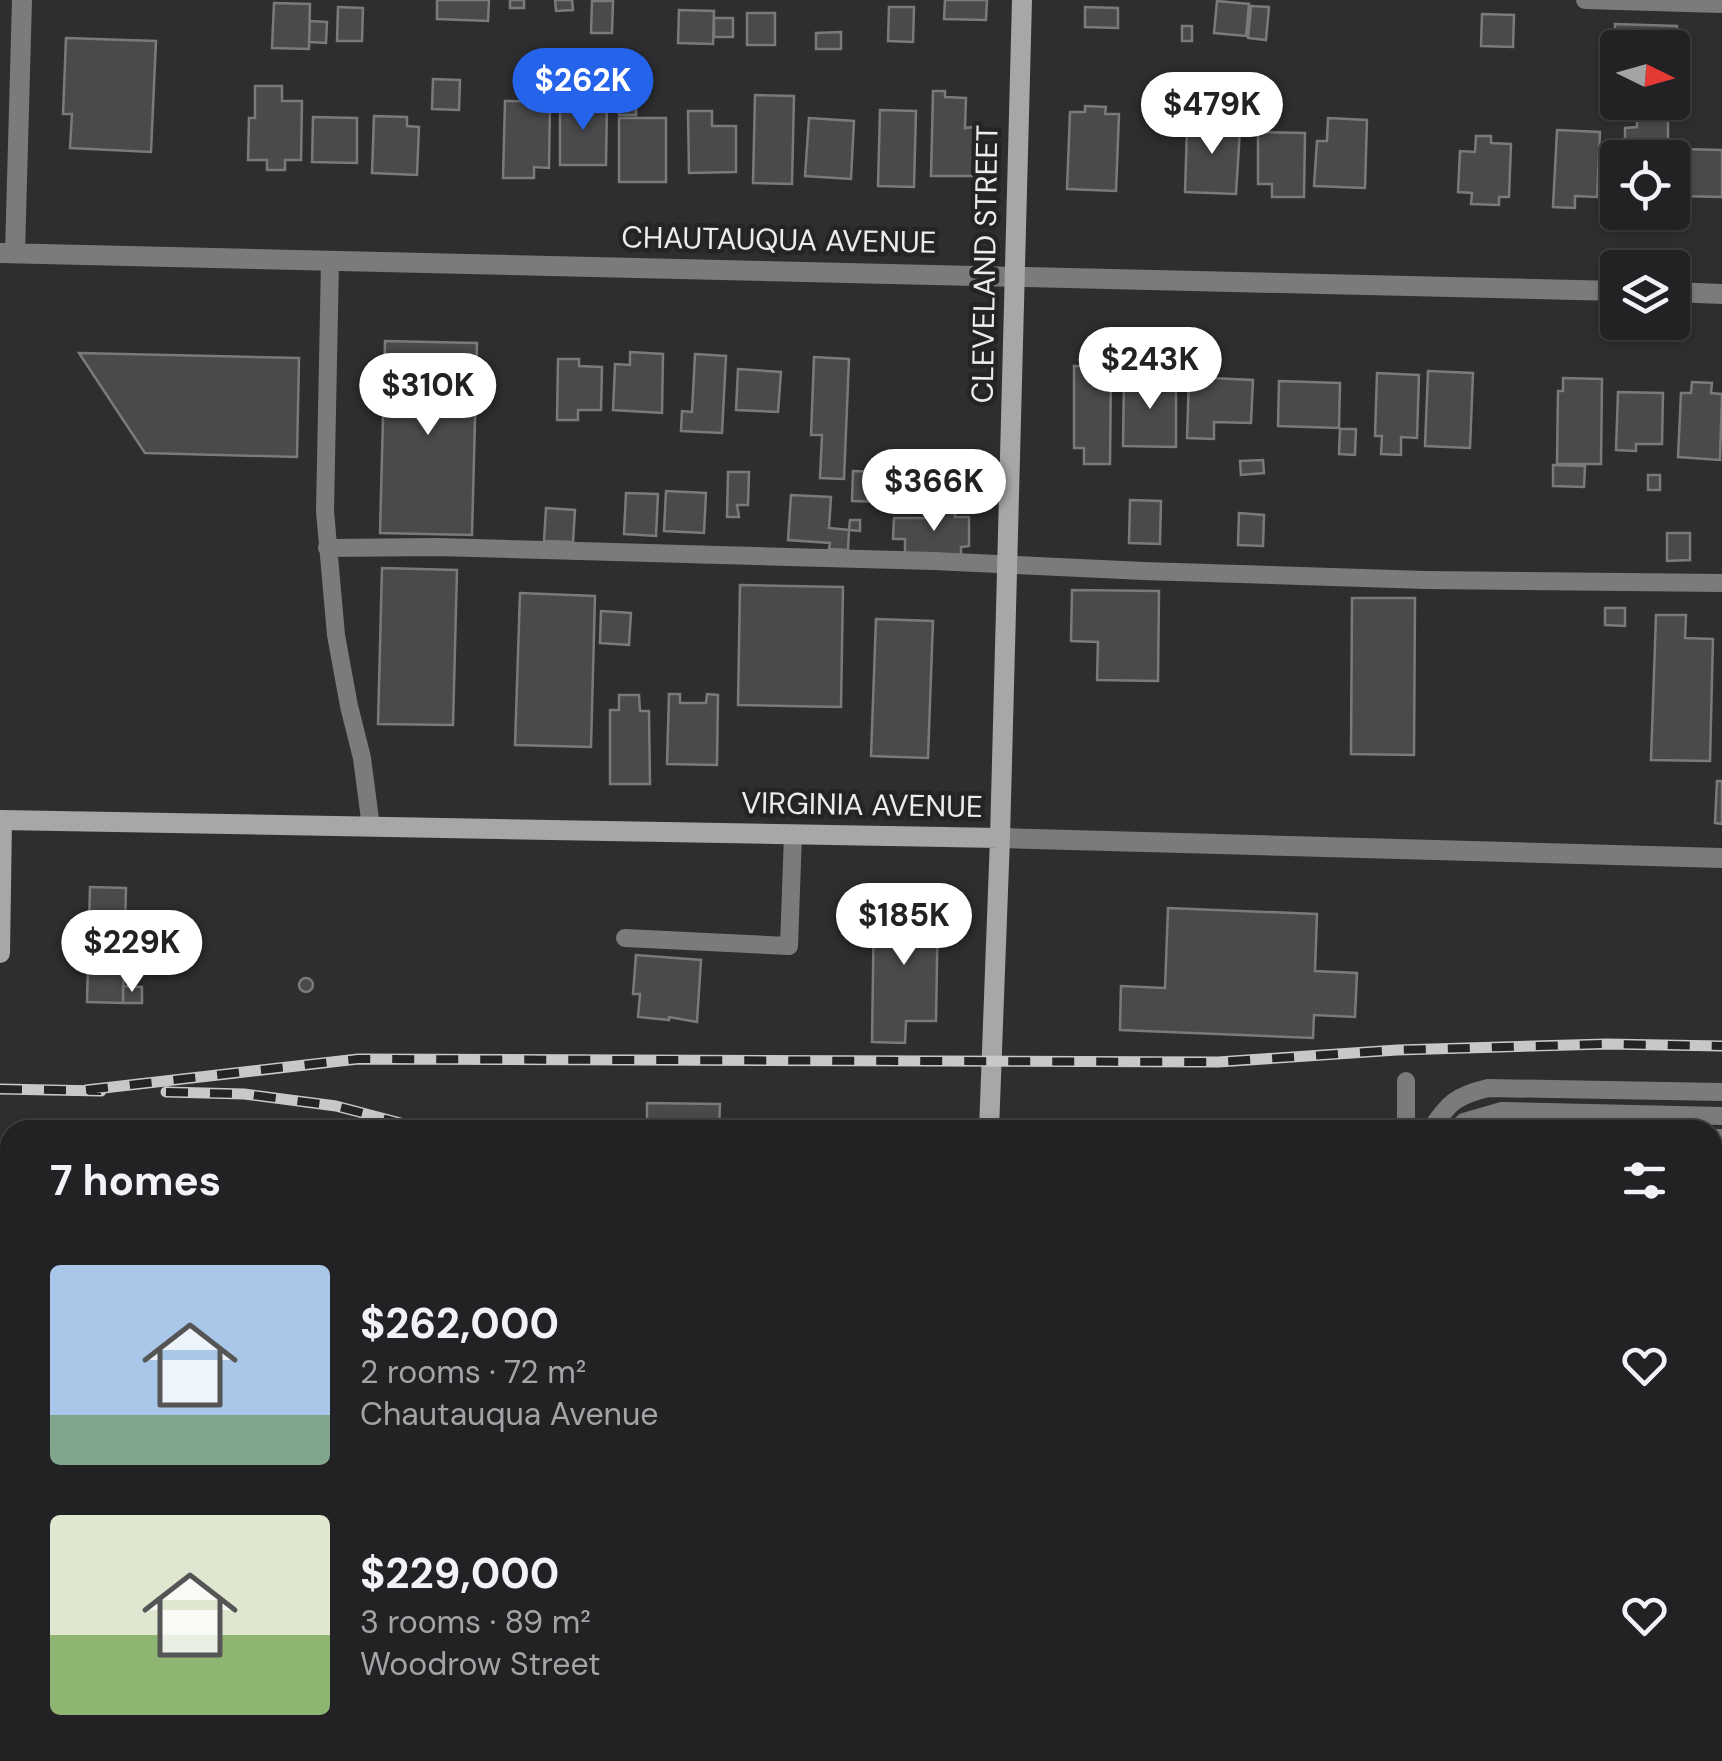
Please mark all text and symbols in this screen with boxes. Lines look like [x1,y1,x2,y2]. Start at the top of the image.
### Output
north arrow [1600,30,1690,120]
map controls [1600,30,1690,340]
pin: $262K [513,48,653,133]
text: $262K [534,59,632,101]
pin: $479K [1142,72,1282,157]
text: $479K [1163,83,1261,125]
street label: CLEVELAND STREET [963,124,1006,404]
button: locate [1600,140,1690,230]
street label: CHAUTAUQUA AVENUE [621,217,937,262]
button: layers [1600,250,1690,340]
pin: $243K [1080,327,1220,412]
text: $243K [1101,338,1199,380]
pin: $310K [358,353,498,438]
text: $310K [381,364,475,406]
pin: $366K [864,449,1004,534]
text: $366K [884,460,984,502]
street label: VIRGINIA AVENUE [741,783,983,826]
pin: $185K [834,883,974,968]
text: $185K [858,894,950,936]
pin: $229K [62,910,202,995]
text: $229K [83,921,181,963]
text: 7 homes [50,1153,221,1208]
icon: filters [1617,1153,1672,1208]
text: $262,000 [360,1296,559,1351]
icon: home [130,1305,250,1425]
icon: heart [1617,1338,1672,1393]
text: 2 rooms · 72 m² [360,1351,586,1393]
text: Chautauqua Avenue [360,1393,658,1435]
text: $229,000 [360,1546,559,1601]
icon: home [130,1555,250,1675]
icon: heart [1617,1588,1672,1643]
text: 3 rooms · 89 m² [360,1601,591,1643]
text: Woodrow Street [360,1643,601,1685]

